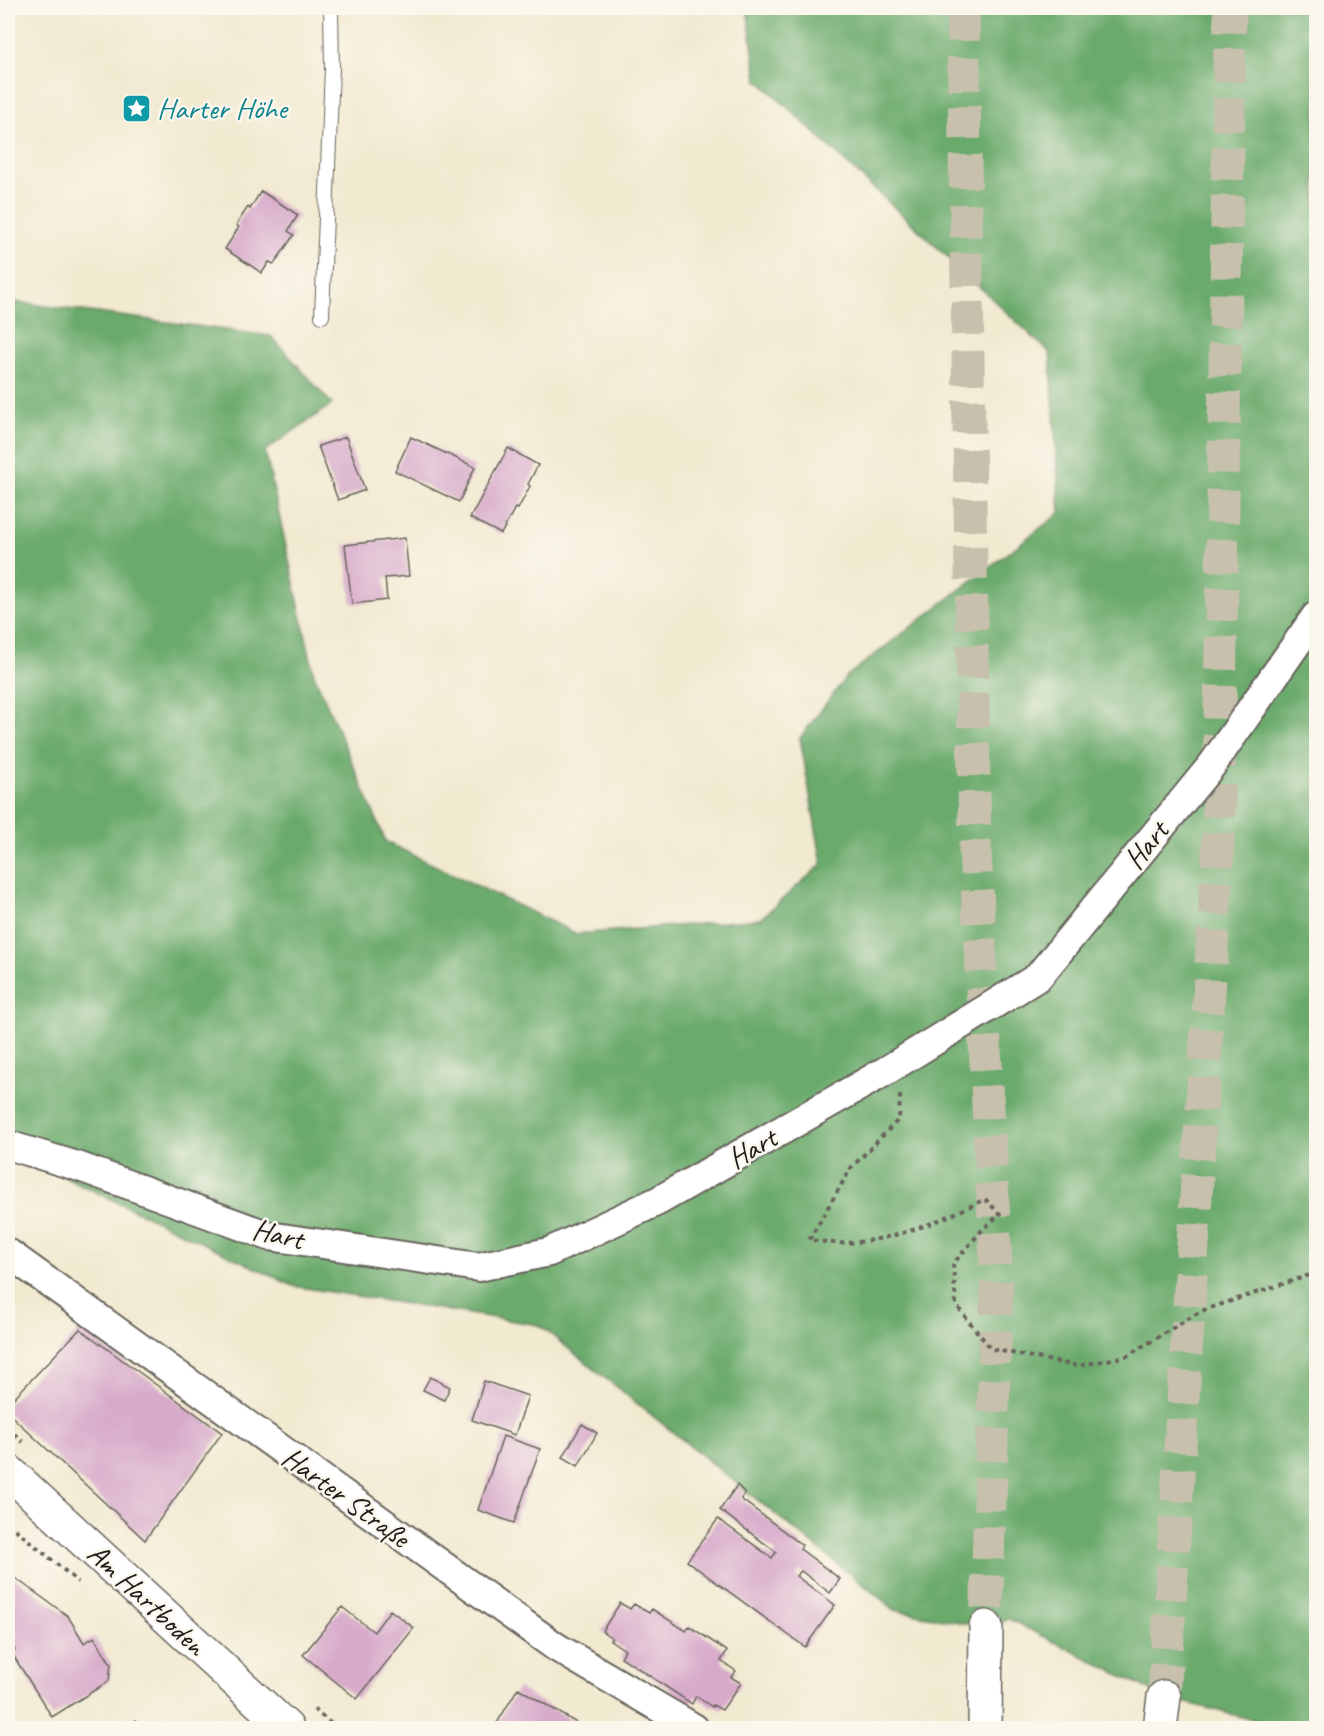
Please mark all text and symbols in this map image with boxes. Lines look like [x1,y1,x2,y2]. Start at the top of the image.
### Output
place label: Harter Höhe [157,89,289,127]
place icon: Harter Höhe [120,92,152,124]
street label: Hart [1115,811,1179,877]
street label: Hart [721,1117,786,1177]
street label: Hart [249,1210,310,1259]
street label: Harter Straße [275,1438,419,1557]
street label: Am Hartboden [80,1534,215,1665]

